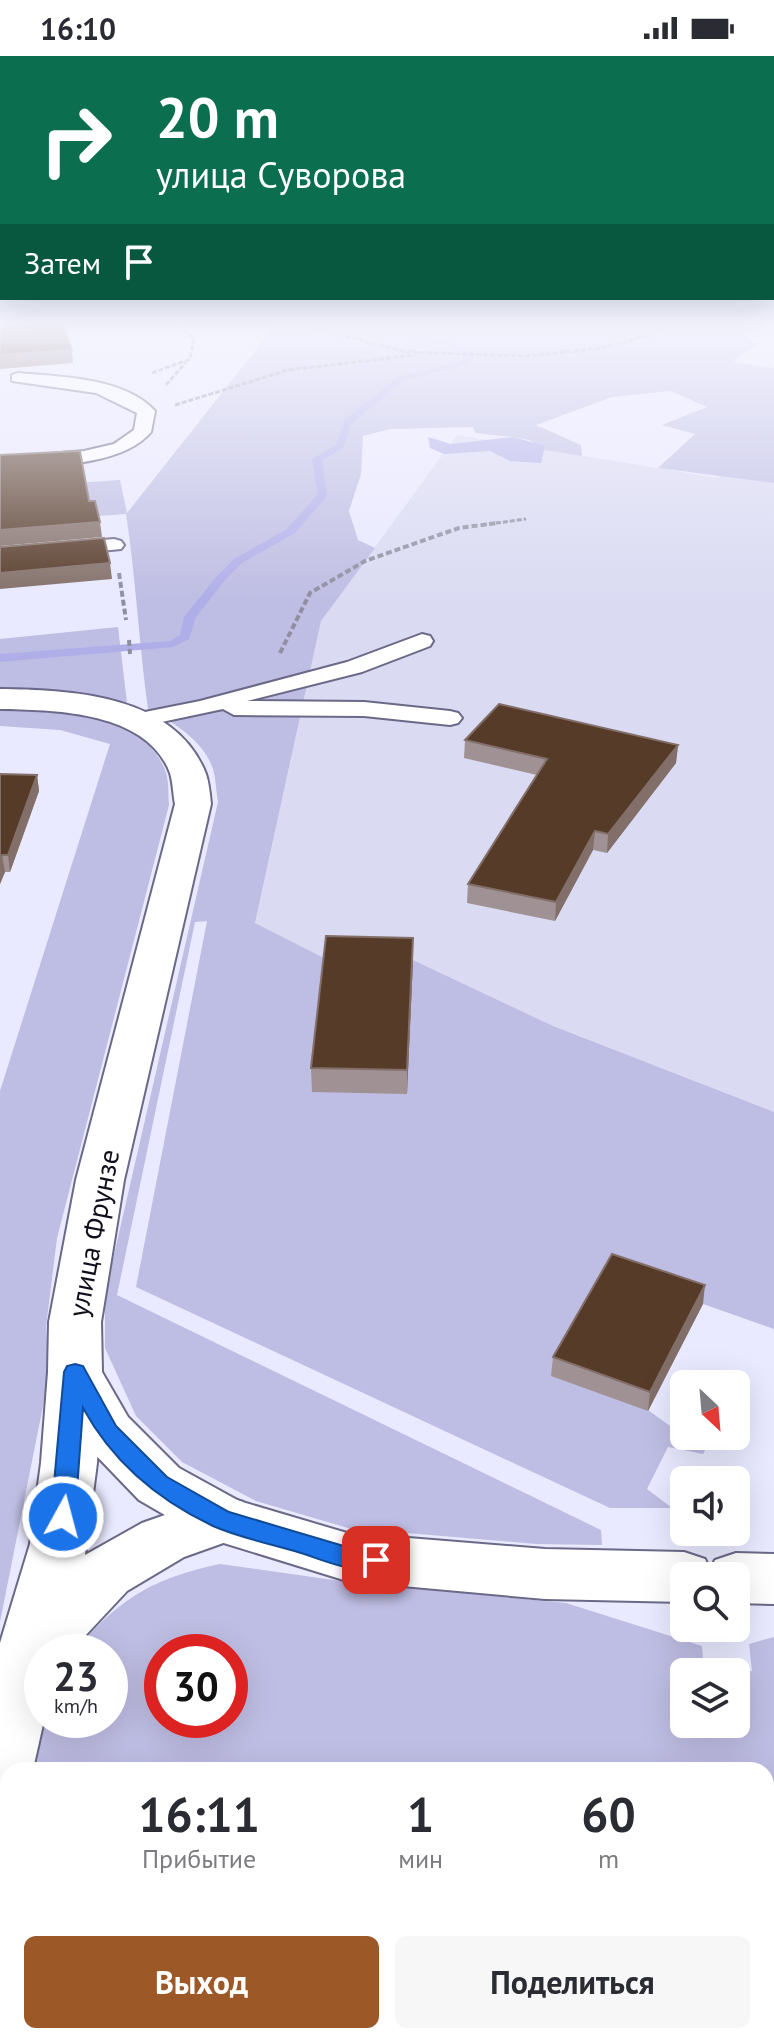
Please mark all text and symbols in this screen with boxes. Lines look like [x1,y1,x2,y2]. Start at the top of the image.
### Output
text: 16:10 [40,9,116,48]
text: 20 m [156,81,279,153]
icon: right [24,88,128,192]
text: улица Суворова [156,151,406,198]
icon: arrive [117,240,161,284]
text: Затем [24,243,101,282]
street label: улица Фрунзе [59,1146,127,1320]
north arrow [670,1370,750,1450]
map controls [670,1370,750,1738]
button: sound [670,1466,750,1546]
position arrow [21,1475,105,1559]
pin [342,1526,410,1594]
icon: arrive [354,1538,398,1582]
button: search [670,1562,750,1642]
speed limit sign: 30 [144,1634,248,1738]
text: 23 [53,1650,99,1702]
button: layers [670,1658,750,1738]
text: km/h [54,1693,98,1719]
text: 16:11 [138,1783,260,1845]
text: 1 [407,1783,434,1845]
text: 60 [581,1783,636,1845]
text: Прибытие [142,1842,256,1875]
text: мин [398,1842,443,1875]
text: m [598,1842,619,1875]
button: Выход [24,1936,379,2028]
button: Поделиться [395,1936,750,2028]

